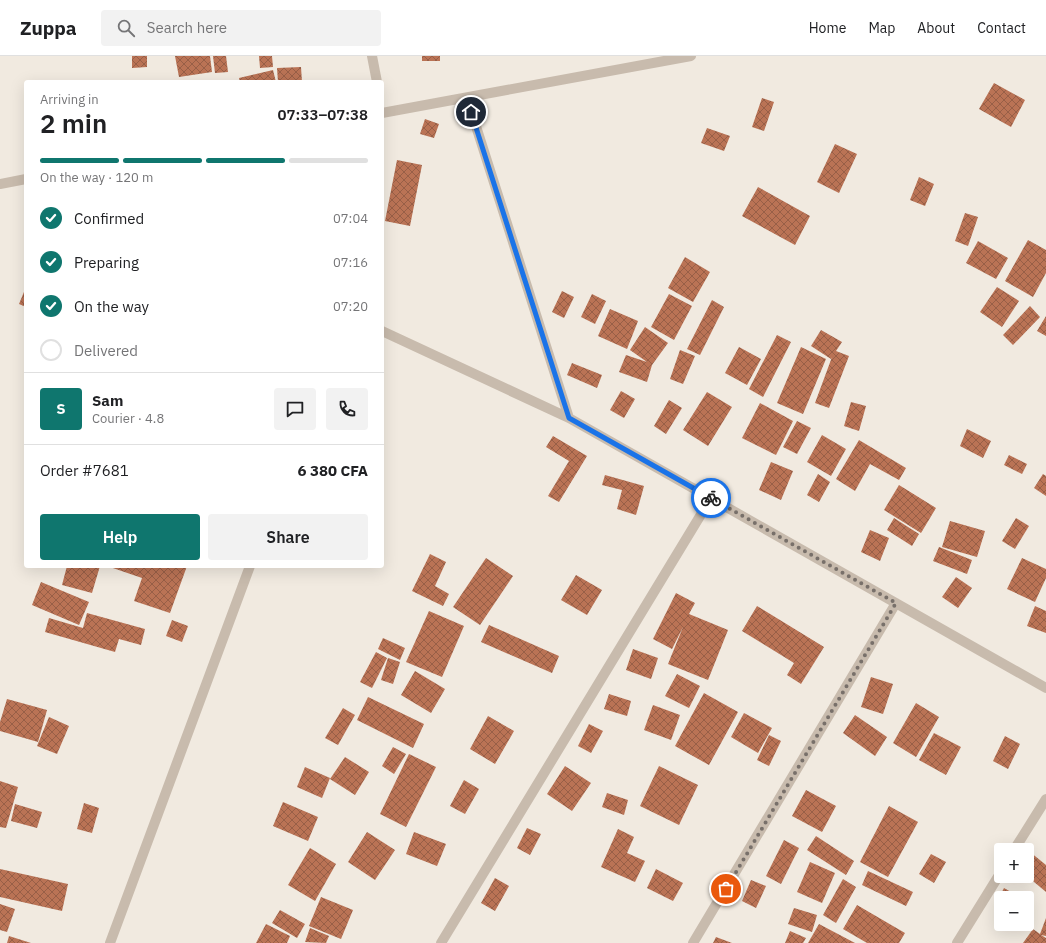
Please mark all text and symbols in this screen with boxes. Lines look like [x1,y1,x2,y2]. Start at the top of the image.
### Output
search box [101,10,381,46]
text: Zuppa [20,16,77,40]
icon: search [115,17,137,39]
text: Search here [147,18,227,37]
text: Home [809,19,846,37]
text: Map [868,19,895,37]
text: About [917,19,955,37]
text: Contact [977,19,1026,37]
text: Arriving in [40,91,99,108]
pin [454,95,488,129]
icon: home [460,101,482,123]
text: 07:33–07:38 [278,105,368,124]
text: 2 min [40,106,107,140]
text: On the way · 120 m [40,169,153,186]
icon: check [40,207,62,229]
text: Confirmed [74,209,144,228]
text: 07:04 [333,210,368,227]
icon: check [40,251,62,273]
text: Preparing [74,253,139,272]
text: 07:16 [333,254,368,271]
icon: check [40,295,62,317]
text: On the way [74,297,149,316]
text: 07:20 [333,298,368,315]
text: Delivered [74,341,138,360]
button: chat [274,388,316,430]
button: phone [326,388,368,430]
text: Sam [92,391,123,410]
text: S [56,399,66,418]
text: Courier · 4.8 [92,410,164,427]
text: Order #7681 [40,461,129,480]
text: 6 380 CFA [297,461,368,480]
courier [691,478,731,518]
icon: bike [700,487,722,509]
button: Help [40,514,200,560]
button: Share [208,514,368,560]
map controls [994,843,1034,931]
button: + [994,843,1034,883]
pin [709,872,743,906]
icon: bag [715,878,737,900]
button: − [994,891,1034,931]

